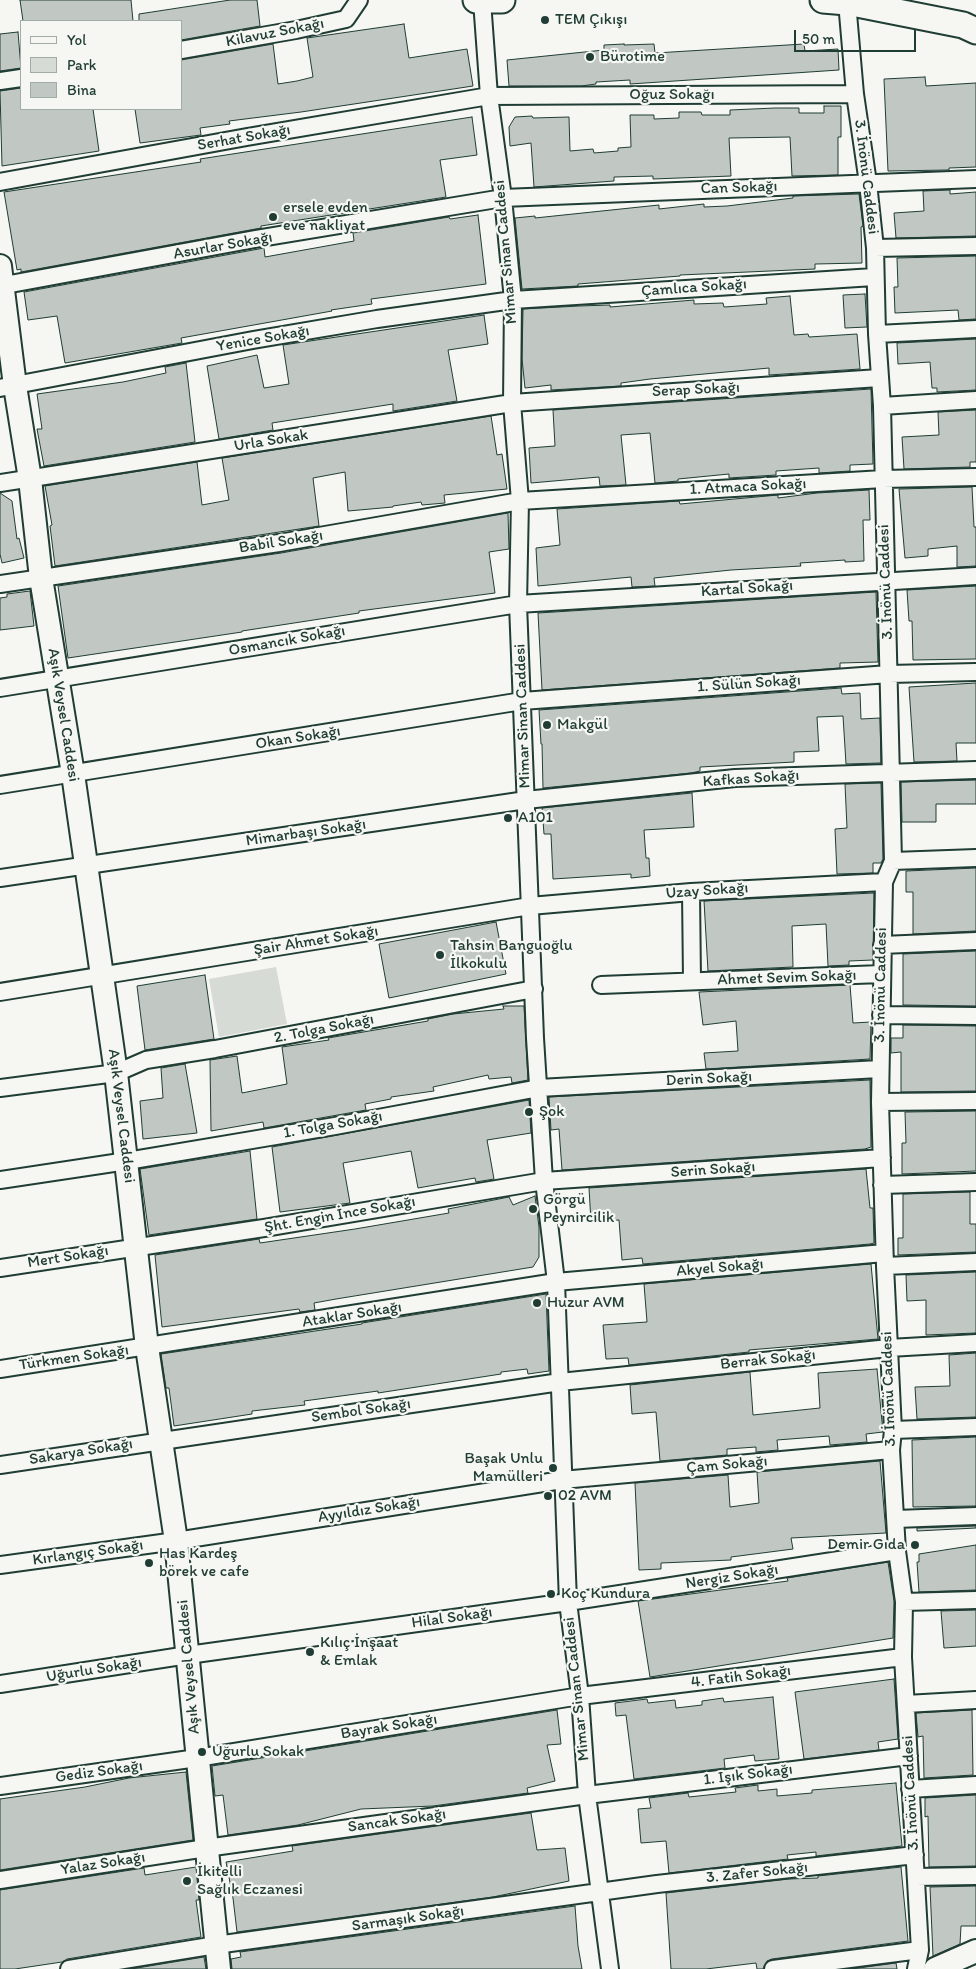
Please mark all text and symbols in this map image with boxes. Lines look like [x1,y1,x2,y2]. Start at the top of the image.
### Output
place label: TEM Çıkışı [555,10,627,30]
street label: Kilavuz Sokağı [224,14,326,52]
marker: TEM Çıkışı [539,14,551,26]
legend [20,20,182,110]
scale bar [796,20,918,52]
text: 50 m [802,30,835,48]
text: Yol [67,31,86,49]
place label: Bürotime [600,47,665,67]
marker: Bürotime [584,51,596,63]
text: Park [67,56,97,74]
text: Bina [67,81,96,99]
street label: Oğuz Sokağı [629,85,715,105]
street label: 3. İnönü Caddesi [849,119,883,235]
street label: Serhat Sokağı [196,120,292,156]
street label: Can Sokağı [700,177,778,199]
street label: Mimar Sinan Caddesi [490,179,522,325]
place label: ersele evden eve nakliyat [283,198,368,236]
marker: ersele evden eve nakliyat [267,211,279,223]
street label: Asurlar Sokağı [172,228,274,264]
street label: Çamlıca Sokağı [641,275,747,301]
street label: Yenice Sokağı [215,321,311,357]
street label: Serap Sokağı [652,378,740,402]
street label: Urla Sokak [233,426,309,456]
street label: 1. Atmaca Sokağı [689,474,807,500]
street label: 3. İnönü Caddesi [874,524,898,640]
street label: Babil Sokağı [238,526,324,558]
street label: Kartal Sokağı [700,576,794,602]
street label: Osmancık Sokağı [227,621,347,661]
street label: Mimar Sinan Caddesi [511,643,535,789]
street label: Aşık Veysel Caddesi [43,647,83,783]
street label: 1. Sülün Sokağı [696,671,802,697]
place label: Makgül [557,715,608,735]
marker: Makgül [541,719,553,731]
street label: Okan Sokağı [254,722,342,754]
street label: Kafkas Sokağı [702,766,800,792]
place label: A101 [518,808,553,828]
marker: A101 [502,812,514,824]
street label: Mimarbaşı Sokağı [245,815,367,851]
street label: Uzay Sokağı [665,879,749,903]
street label: Şair Ahmet Sokağı [252,922,380,960]
street label: 3. İnönü Caddesi [870,927,892,1043]
place label: Tahsin Banguoğlu İlkokulu [450,936,573,974]
marker: Tahsin Banguoğlu İlkokulu [434,949,446,961]
street label: Ahmet Sevim Sokağı [717,966,857,990]
street label: 2. Tolga Sokağı [272,1010,376,1048]
street label: Aşık Veysel Caddesi [103,1048,139,1184]
street label: Derin Sokağı [665,1067,753,1091]
place label: Şok [539,1102,564,1122]
marker: Şok [523,1106,535,1118]
street label: 1. Tolga Sokağı [282,1107,384,1143]
street label: Serin Sokağı [670,1157,756,1183]
place label: Görgü Peynircilik [543,1190,614,1228]
street label: Şht. Engin İnce Sokağı [263,1192,417,1238]
marker: Görgü Peynircilik [527,1203,539,1215]
street label: Mert Sokağı [26,1241,110,1273]
street label: Akyel Sokağı [676,1255,764,1281]
place label: Huzur AVM [547,1293,625,1313]
marker: Huzur AVM [531,1297,543,1309]
street label: Ataklar Sokağı [301,1298,403,1332]
street label: 3. İnönü Caddesi [877,1331,901,1447]
street label: Türkmen Sokağı [18,1341,130,1375]
street label: Berrak Sokağı [719,1345,817,1375]
street label: Sembol Sokağı [310,1395,412,1427]
street label: Sakarya Sokağı [28,1434,134,1470]
place label: Başak Unlu Mamülleri [464,1449,543,1487]
street label: Çam Sokağı [686,1452,768,1478]
marker: Başak Unlu Mamülleri [547,1462,559,1474]
place label: 02 AVM [558,1486,612,1506]
marker: 02 AVM [542,1490,554,1502]
street label: Ayyıldız Sokağı [317,1492,421,1528]
place label: Demir Gıda [827,1535,905,1555]
street label: Kırlangıç Sokağı [31,1536,145,1570]
marker: Demir Gıda [909,1539,921,1551]
place label: Has Kardeş börek ve cafe [159,1544,249,1582]
marker: Has Kardeş börek ve cafe [143,1557,155,1569]
street label: Nergiz Sokağı [684,1560,780,1594]
place label: Koç Kundura [561,1584,650,1604]
marker: Koç Kundura [545,1588,557,1600]
street label: Aşık Veysel Caddesi [174,1599,204,1735]
street label: Hilal Sokağı [410,1603,494,1633]
street label: Mimar Sinan Caddesi [560,1616,594,1762]
place label: Kılıç İnşaat & Emlak [320,1633,398,1671]
marker: Kılıç İnşaat & Emlak [304,1646,316,1658]
street label: Uğurlu Sokağı [45,1653,143,1687]
street label: 4. Fatih Sokağı [690,1661,792,1693]
street label: Bayrak Sokağı [339,1710,439,1744]
street label: 3. İnönü Caddesi [898,1735,924,1851]
place label: Uğurlu Sokak [212,1742,304,1762]
marker: Uğurlu Sokak [196,1746,208,1758]
street label: Gediz Sokağı [54,1756,144,1788]
street label: 1. Işık Sokağı [702,1760,794,1790]
street label: Sancak Sokağı [347,1805,447,1837]
street label: Yalaz Sokağı [59,1848,147,1880]
street label: 3. Zafer Sokağı [705,1858,809,1888]
place label: İkitelli Sağlık Eczanesi [197,1862,303,1900]
marker: İkitelli Sağlık Eczanesi [181,1875,193,1887]
street label: Sarmaşık Sokağı [351,1902,465,1936]

